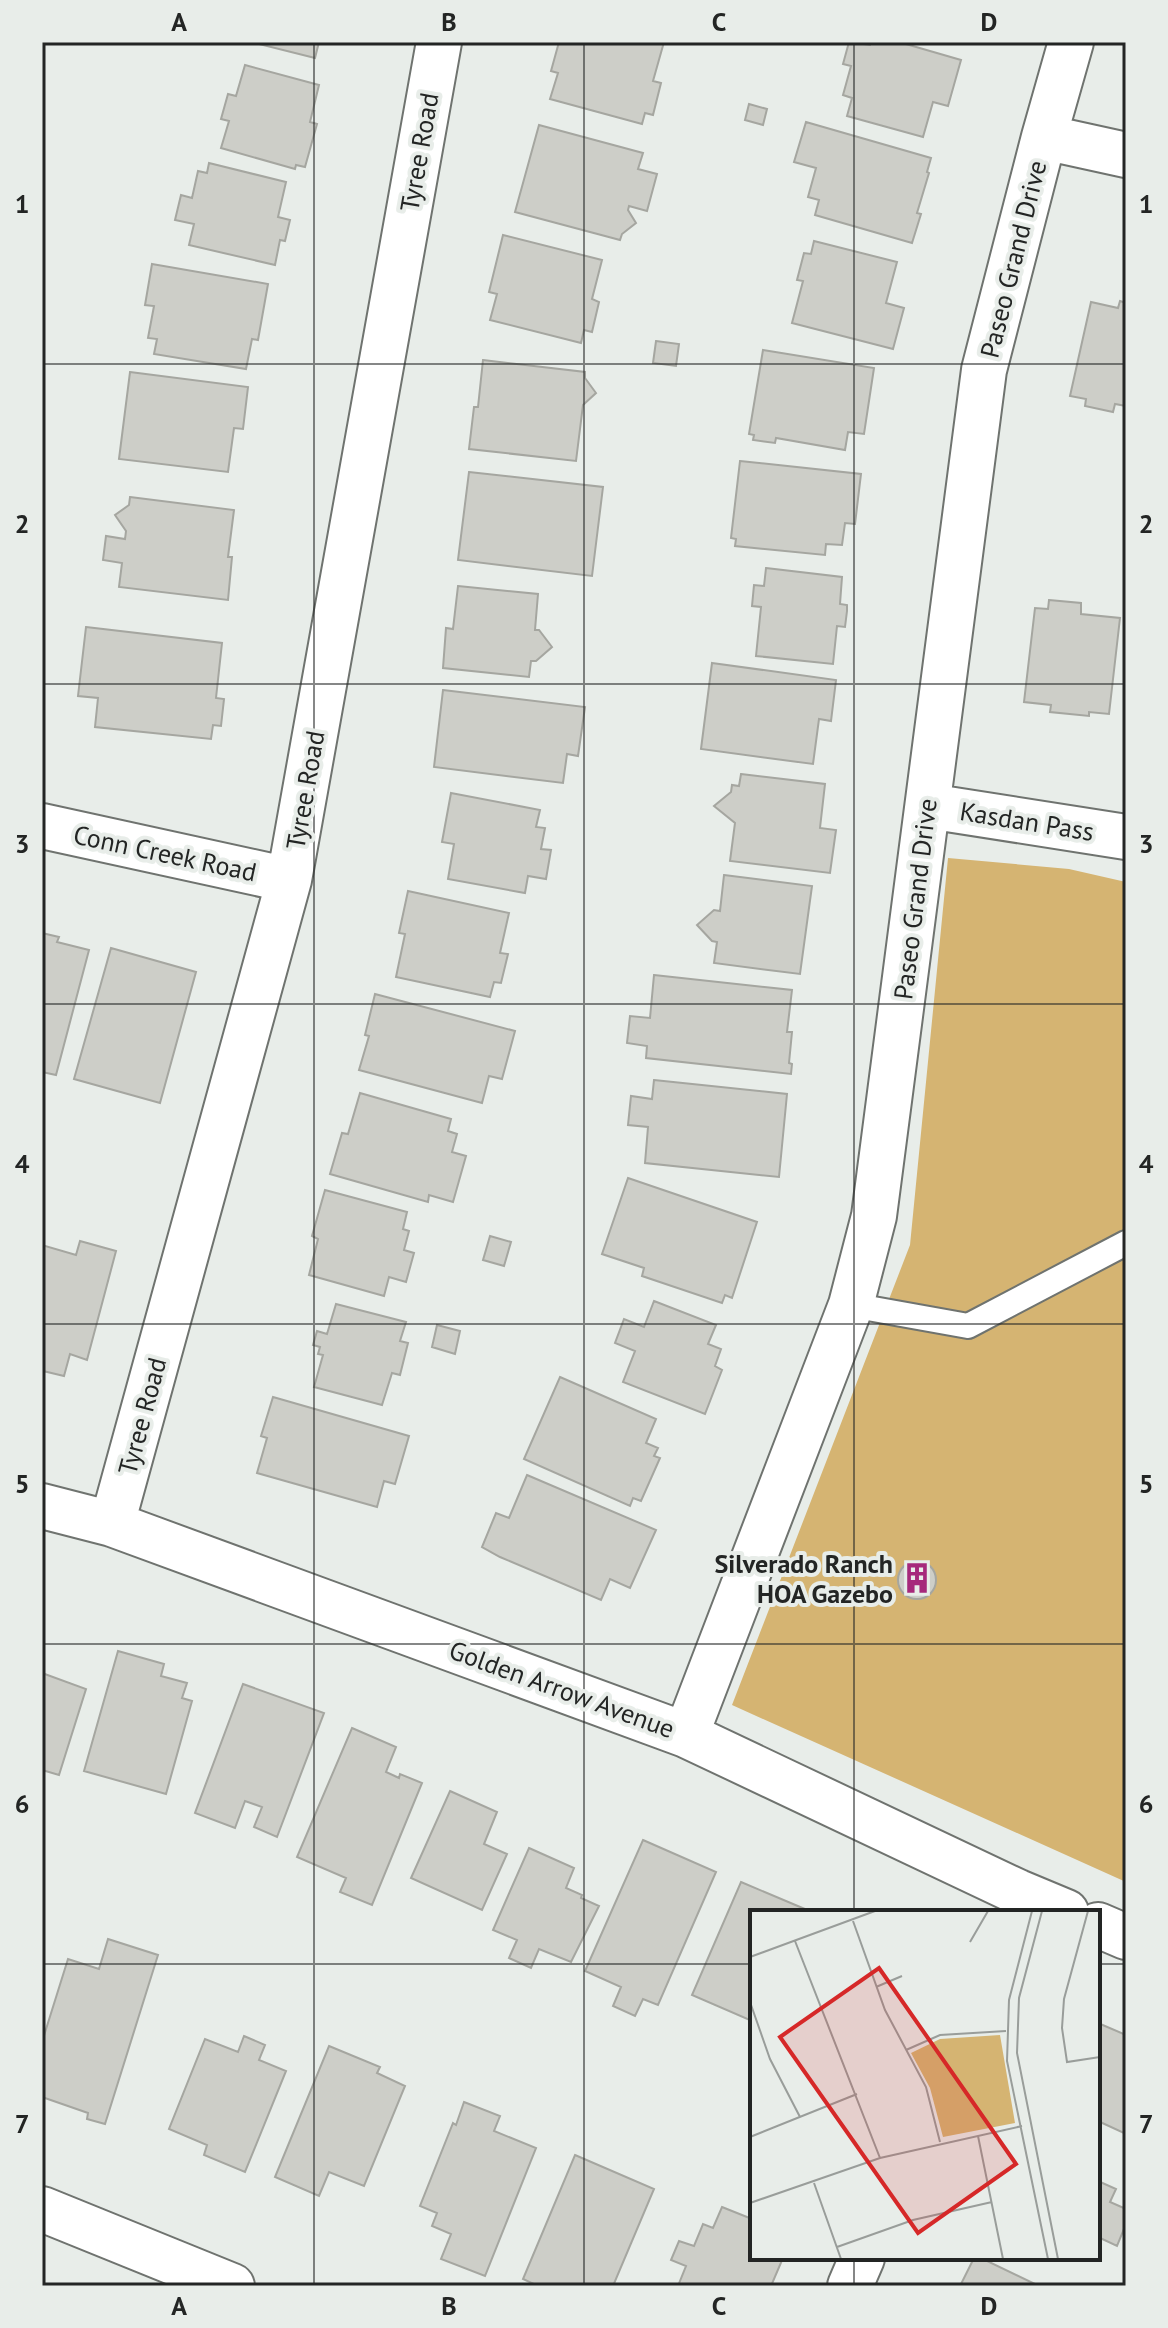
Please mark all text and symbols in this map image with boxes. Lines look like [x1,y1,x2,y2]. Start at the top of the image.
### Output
text: A [171,5,187,38]
text: B [441,5,457,38]
text: C [712,5,726,38]
text: D [981,5,997,38]
street label: Tyree Road [392,90,446,214]
street label: Paseo Grand Drive [973,157,1053,361]
text: 1 [15,187,29,220]
text: 1 [1139,187,1153,220]
text: 2 [15,507,29,540]
text: 2 [1139,507,1153,540]
street label: Tyree Road [278,728,332,852]
street label: Kasdan Pass [958,794,1096,848]
street label: Paseo Grand Drive [886,797,944,1001]
street label: Conn Creek Road [70,817,260,889]
text: 3 [15,827,29,860]
text: 3 [1139,827,1153,860]
text: 4 [15,1147,30,1180]
text: 4 [1139,1147,1154,1180]
street label: Tyree Road [111,1354,173,1478]
text: 5 [15,1467,29,1500]
text: 5 [1139,1467,1153,1500]
place label: Silverado Ranch HOA Gazebo [714,1547,893,1610]
building icon: Silverado Ranch HOA Gazebo [900,1561,934,1595]
street label: Golden Arrow Avenue [445,1633,679,1745]
text: 6 [15,1787,29,1820]
text: 6 [1139,1787,1153,1820]
inset map [750,1910,1100,2260]
text: 7 [15,2107,29,2140]
text: 7 [1139,2107,1153,2140]
text: A [171,2289,187,2322]
text: B [441,2289,457,2322]
text: C [712,2289,726,2322]
text: D [981,2289,997,2322]

